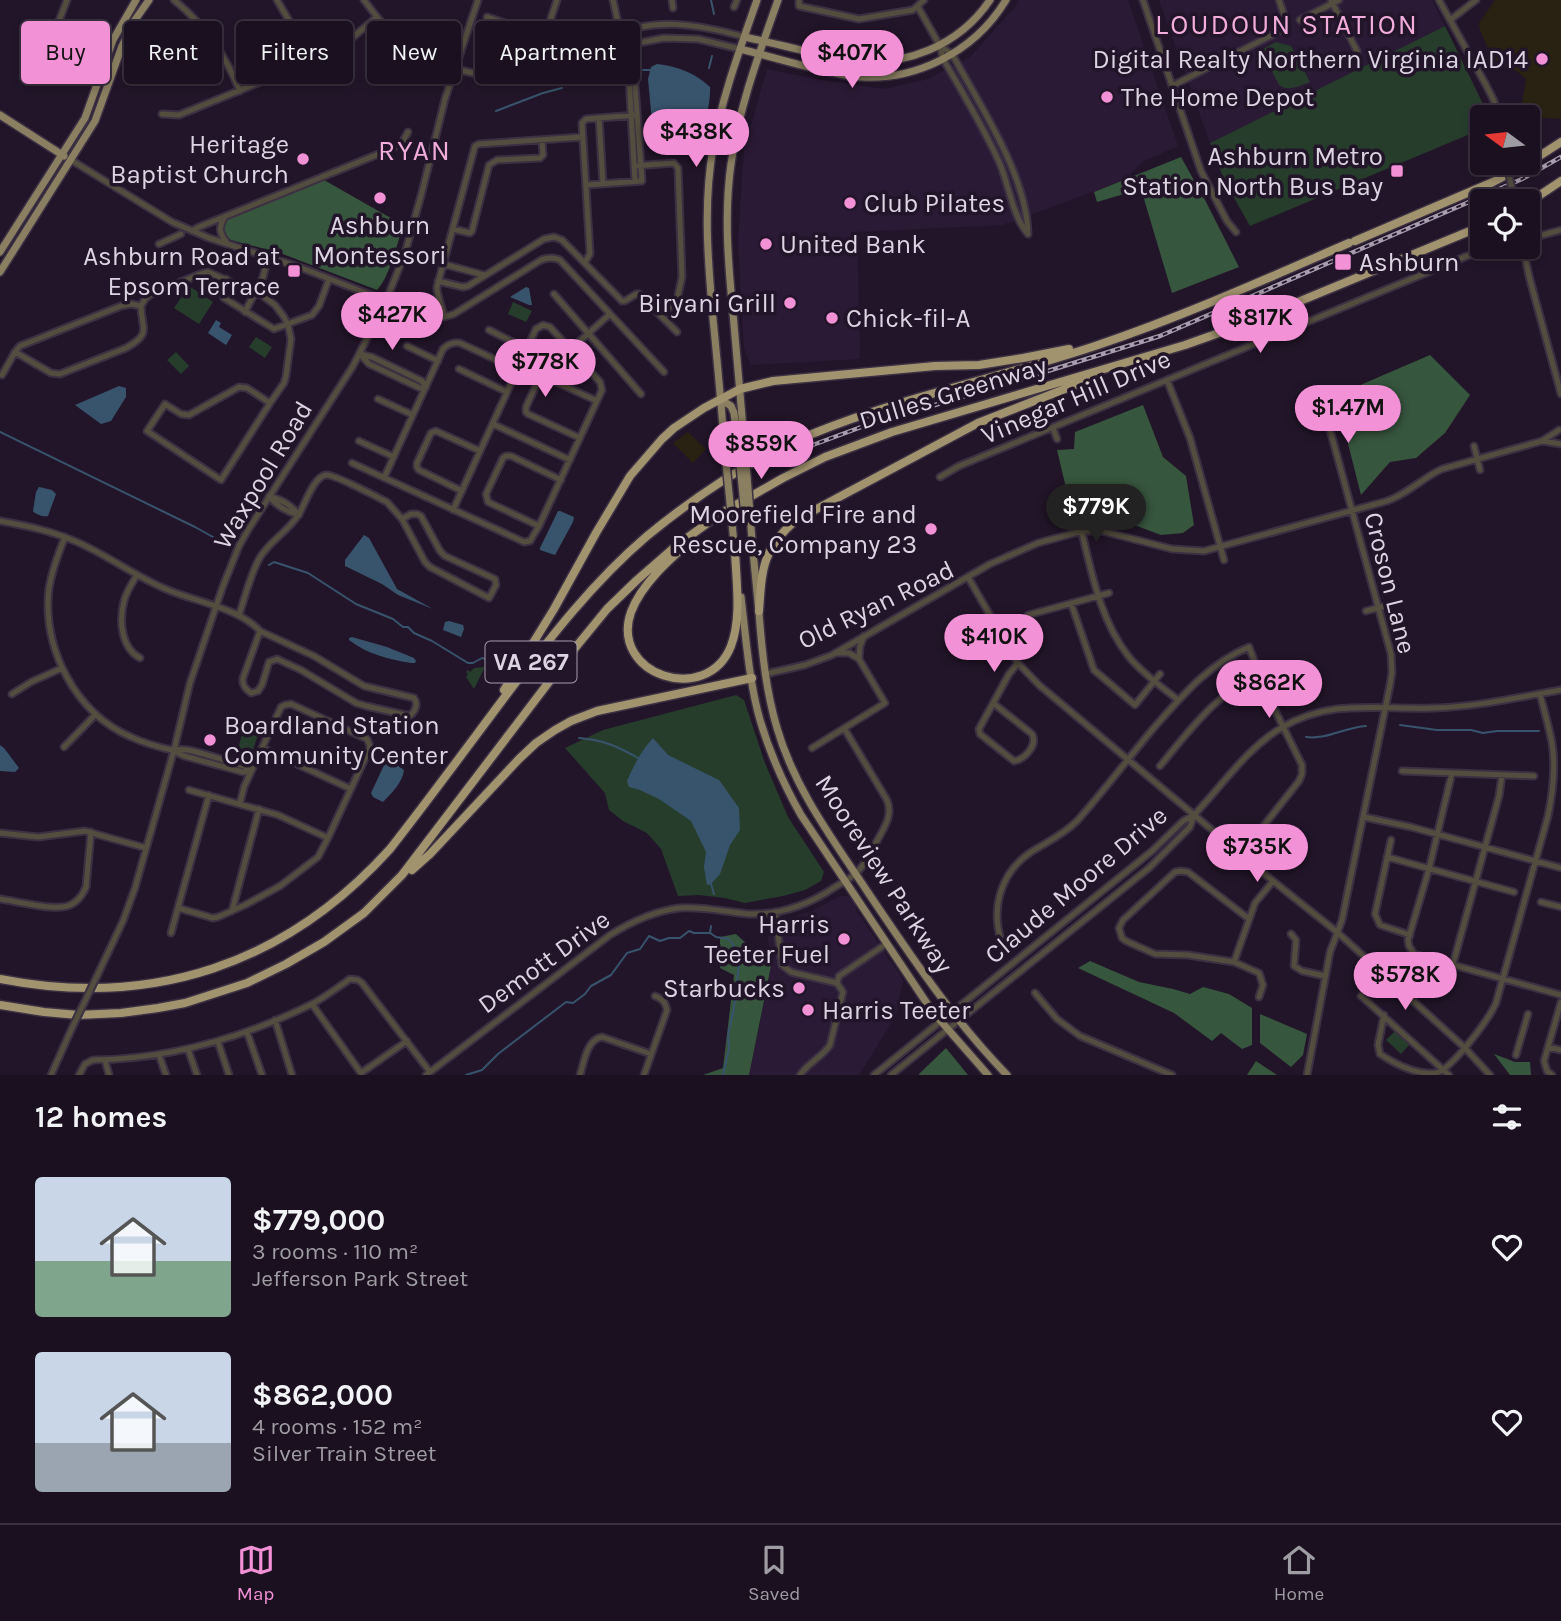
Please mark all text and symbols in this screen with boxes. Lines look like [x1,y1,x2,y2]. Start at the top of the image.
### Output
district label: LOUDOUN STATION [1155,8,1419,41]
chip: Buy [21,21,110,84]
chip: Rent [124,21,222,84]
chip: Filters [236,21,353,84]
chip: New [367,21,461,84]
chip: Apartment [475,21,640,84]
pin: $407K [803,31,901,90]
text: $407K [817,39,887,66]
place label: Digital Realty Northern Virginia IAD14 [1093,44,1528,75]
marker: Digital Realty Northern Virginia IAD14 [1534,51,1550,67]
place label: The Home Depot [1121,82,1315,113]
marker: The Home Depot [1099,89,1115,105]
north arrow [1470,105,1540,175]
map controls [1470,105,1540,259]
pin: $438K [647,110,745,169]
text: $438K [659,118,733,145]
place label: Heritage Baptist Church [110,129,289,190]
district label: RYAN [378,134,452,167]
place label: Ashburn Metro Station North Bus Bay [1122,141,1383,202]
marker: Heritage Baptist Church [295,151,311,167]
marker: Ashburn Metro Station North Bus Bay [1389,163,1405,179]
place label: Club Pilates [864,188,1005,219]
button: locate [1470,189,1540,259]
marker: Ashburn Montessori [372,190,388,206]
marker: Club Pilates [842,195,858,211]
place label: Ashburn Montessori [313,210,447,271]
place label: United Bank [780,229,926,260]
marker: United Bank [758,236,774,252]
place label: Ashburn Road at Epsom Terrace [83,241,280,302]
place label: Ashburn [1359,247,1460,278]
marker: Ashburn [1333,252,1353,272]
marker: Ashburn Road at Epsom Terrace [286,263,302,279]
place label: Biryani Grill [638,288,776,319]
pin: $427K [343,292,441,352]
marker: Biryani Grill [782,295,798,311]
pin: $817K [1211,296,1309,355]
text: $427K [357,301,427,328]
place label: Chick-fil-A [846,303,970,334]
text: $817K [1227,304,1293,331]
marker: Chick-fil-A [824,310,840,326]
pin: $778K [496,340,594,399]
street label: Vinegar Hill Drive [977,343,1175,451]
text: $778K [511,348,579,375]
street label: Dulles Greenway [855,350,1051,436]
pin: $1.47M [1291,386,1405,445]
text: $1.47M [1311,394,1385,421]
street label: Waxpool Road [207,395,319,555]
pin: $859K [712,421,810,481]
text: $859K [724,430,798,457]
pin: $779K [1047,484,1145,544]
text: $779K [1062,493,1130,520]
place label: Moorefield Fire and Rescue, Company 23 [672,499,917,560]
street label: Croson Lane [1357,509,1423,657]
marker: Moorefield Fire and Rescue, Company 23 [923,521,939,537]
street label: Old Ryan Road [793,554,959,656]
pin: $410K [945,614,1043,674]
text: $410K [960,623,1028,650]
road number: VA 267 [486,642,576,682]
pin: $862K [1220,660,1318,720]
text: $862K [1232,669,1306,696]
place label: Boardland Station Community Center [224,710,448,771]
marker: Boardland Station Community Center [202,732,218,748]
street label: Mooreview Parkway [808,769,960,979]
street label: Claude Moore Drive [979,800,1173,970]
pin: $735K [1208,824,1306,884]
text: $735K [1222,833,1292,860]
street label: Demott Drive [472,904,616,1020]
place label: Harris Teeter Fuel [704,909,830,970]
marker: Harris Teeter Fuel [836,931,852,947]
pin: $578K [1356,953,1454,1012]
text: $578K [1370,961,1440,988]
place label: Starbucks [663,973,785,1004]
marker: Starbucks [791,980,807,996]
place label: Harris Teeter [822,995,971,1026]
marker: Harris Teeter [800,1002,816,1018]
icon: filters [1488,1098,1526,1136]
text: 12 homes [35,1099,167,1135]
text: $779,000 [252,1202,385,1238]
icon: home [91,1205,175,1289]
icon: heart [1488,1228,1526,1266]
text: 3 rooms · 110 m² [252,1238,418,1265]
text: Jefferson Park Street [252,1265,468,1292]
text: $862,000 [252,1377,393,1413]
icon: home [91,1380,175,1464]
icon: heart [1488,1403,1526,1441]
text: 4 rooms · 152 m² [252,1413,423,1440]
text: Silver Train Street [252,1440,436,1467]
tab: Map [237,1541,275,1605]
tab: Saved [748,1541,800,1605]
tab: Home [1274,1541,1324,1605]

